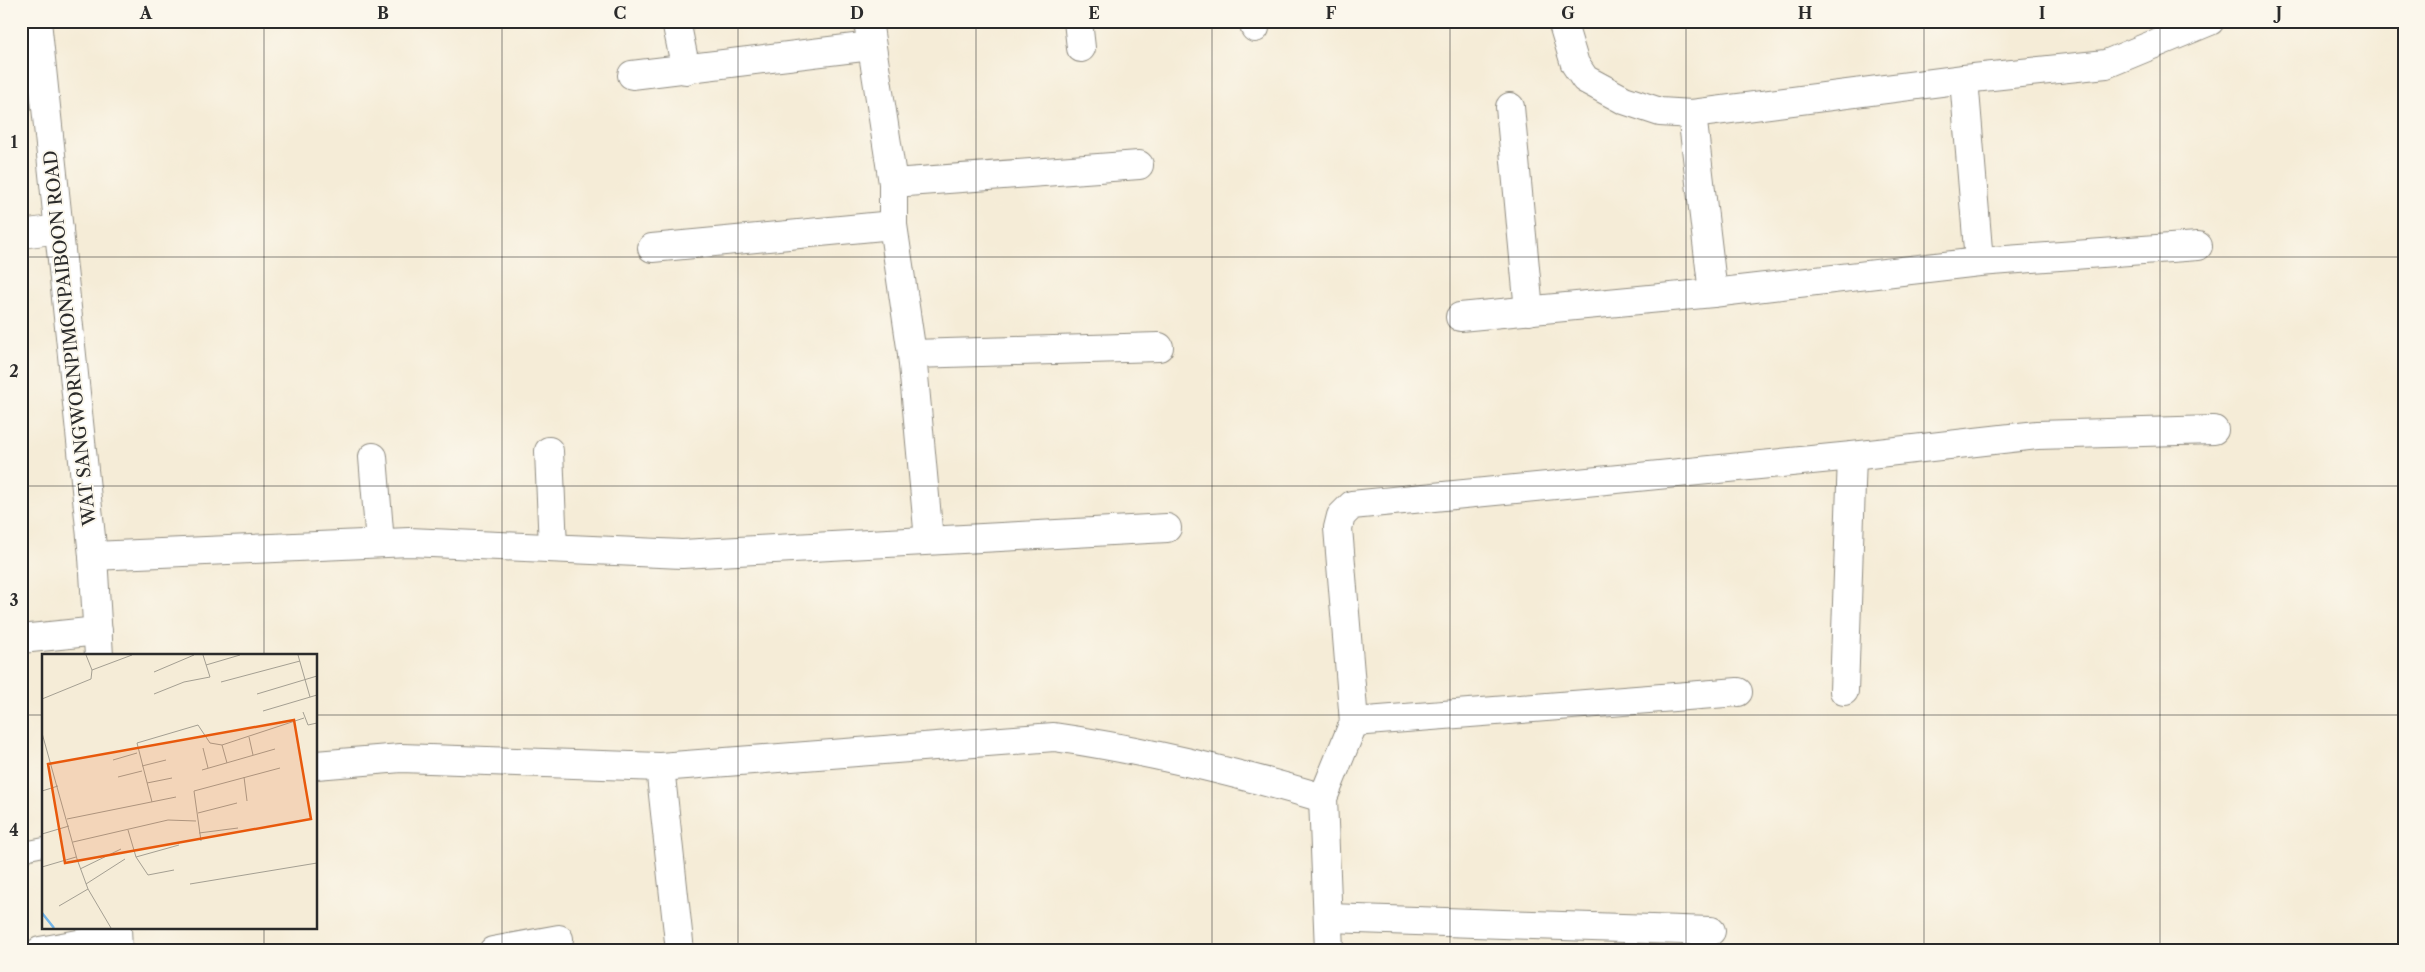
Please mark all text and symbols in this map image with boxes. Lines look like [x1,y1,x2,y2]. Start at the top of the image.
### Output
text: A [139,3,153,23]
text: B [377,3,389,23]
text: C [614,3,626,23]
text: D [850,3,864,23]
text: E [1088,3,1100,23]
text: F [1326,3,1337,23]
text: G [1561,3,1575,23]
text: H [1798,3,1812,23]
text: I [2039,3,2046,23]
text: J [2273,3,2282,23]
text: 1 [10,132,18,152]
street label: WAT SANGWORNPIMONPAIBOON ROAD [39,149,101,528]
text: 2 [9,361,19,381]
text: 3 [9,590,19,610]
inset map [42,654,318,930]
text: 4 [9,820,19,840]

